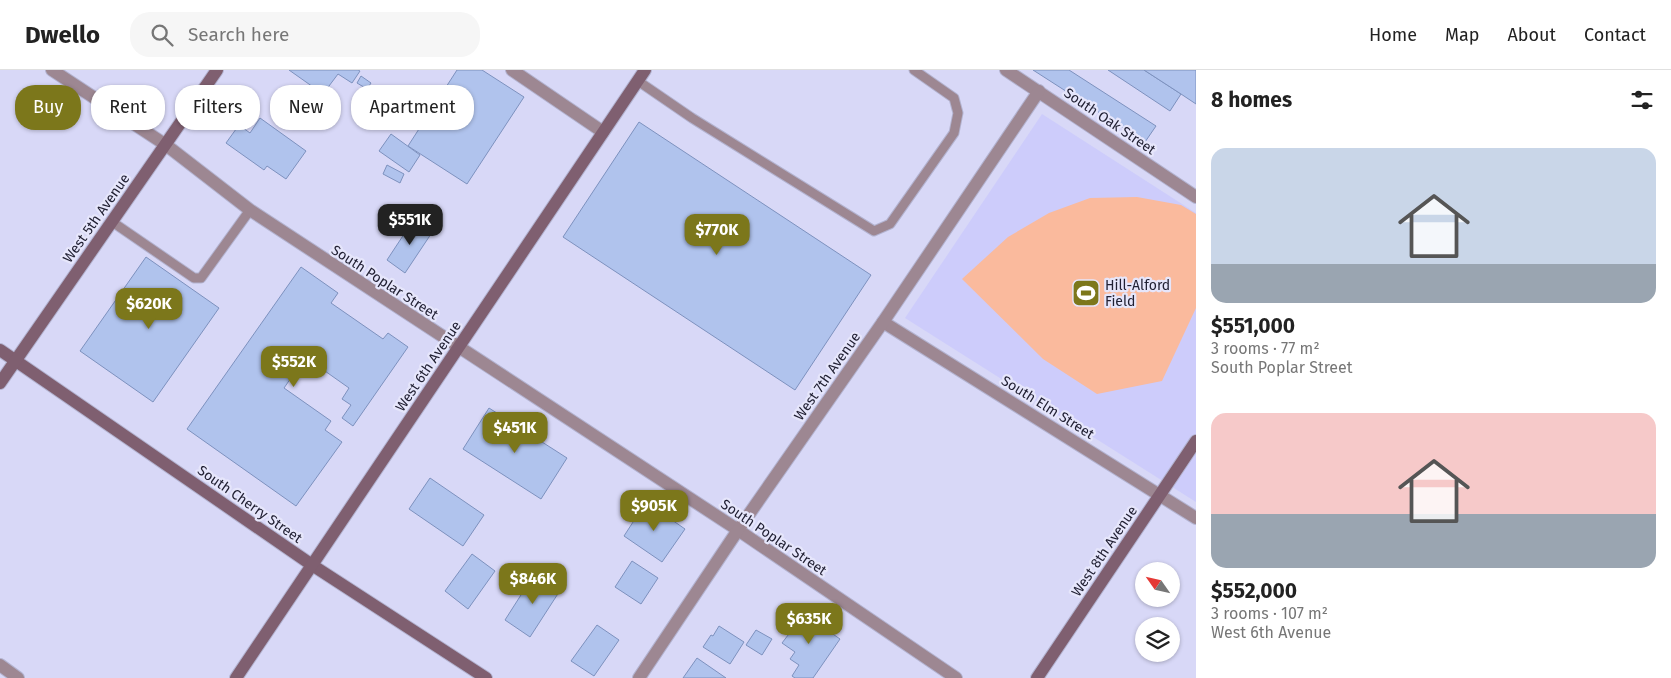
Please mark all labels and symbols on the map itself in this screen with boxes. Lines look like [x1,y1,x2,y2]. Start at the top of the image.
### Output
street label: South Oak Street [1061,84,1160,159]
street label: West 5th Avenue [59,171,133,266]
pin: $551K [375,204,445,246]
pin: $770K [682,214,752,256]
street label: South Poplar Street [328,242,442,324]
place label: Hill-Alford Field [1105,277,1170,310]
sports icon: Hill-Alford Field [1071,278,1101,308]
pin: $620K [114,288,184,330]
street label: West 6th Avenue [392,318,465,415]
street label: West 7th Avenue [791,329,864,424]
pin: $552K [259,346,329,388]
street label: South Elm Street [998,372,1098,443]
pin: $451K [480,412,550,454]
street label: South Cherry Street [194,462,306,547]
pin: $905K [619,490,689,532]
street label: South Poplar Street [718,496,831,580]
street label: West 8th Avenue [1068,503,1141,600]
pin: $846K [498,562,568,605]
north arrow [1135,562,1180,608]
pin: $635K [774,602,844,645]

